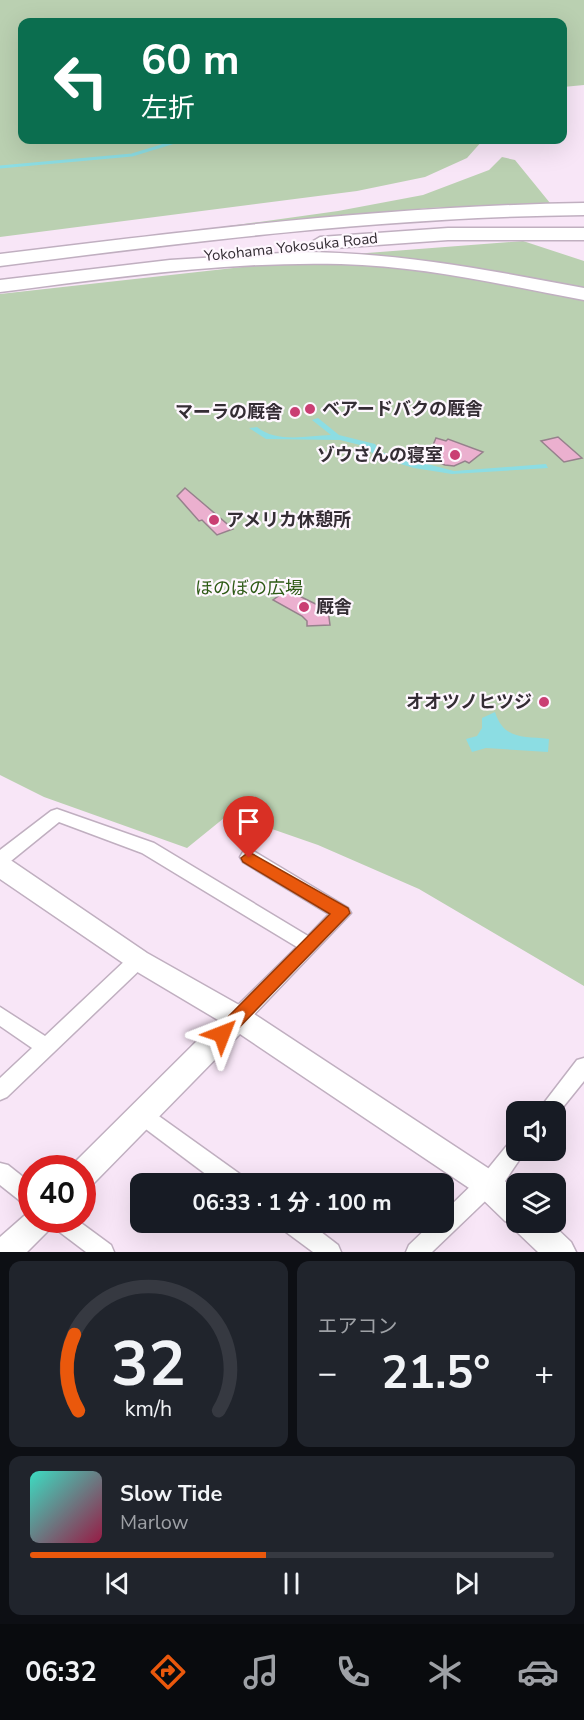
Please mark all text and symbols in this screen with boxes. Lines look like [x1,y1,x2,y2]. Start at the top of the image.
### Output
text: 60 m [141,32,240,89]
icon: left [42,42,120,120]
text: 左折 [141,90,195,127]
street label: Yokohama Yokosuka Road [202,228,379,266]
place label: ベアードバクの厩舎 [322,397,483,421]
place label: マーラの厩舎 [175,400,283,424]
marker: ベアードバクの厩舎 [303,402,317,416]
marker: マーラの厩舎 [288,405,302,419]
place label: ゾウさんの寝室 [317,443,443,467]
marker: ゾウさんの寝室 [448,448,462,462]
place label: アメリカ休憩所 [226,508,351,532]
marker: アメリカ休憩所 [207,513,221,527]
park label: ほのぼの広場 [195,576,303,600]
place label: 厩舎 [316,595,352,619]
marker: 厩舎 [297,600,311,614]
place label: オオツノヒツジ [406,690,532,714]
marker: オオツノヒツジ [537,695,551,709]
pin [223,796,274,858]
icon: arrive [232,805,265,838]
position arrow [190,1002,254,1066]
map controls [506,1101,566,1233]
button: sound [506,1101,566,1161]
speed limit sign: 40 [18,1155,96,1233]
button: layers [506,1173,566,1233]
text: 06:33 · 1 分 · 100 m [193,1188,391,1218]
text: エアコン [318,1313,398,1340]
text: 32 [111,1322,186,1407]
text: 21.5° [381,1343,490,1404]
text: − [318,1351,337,1396]
text: + [534,1351,554,1396]
text: km/h [125,1394,172,1424]
text: Slow Tide [120,1479,222,1509]
text: Marlow [120,1509,188,1536]
icon: previous [101,1567,134,1600]
icon: pause [275,1567,308,1600]
icon: next [450,1567,483,1600]
icon: directions [147,1651,189,1693]
icon: music [240,1651,282,1693]
icon: phone [332,1651,374,1693]
icon: climate [424,1651,466,1693]
icon: car [517,1651,559,1693]
text: 06:32 [25,1654,97,1691]

